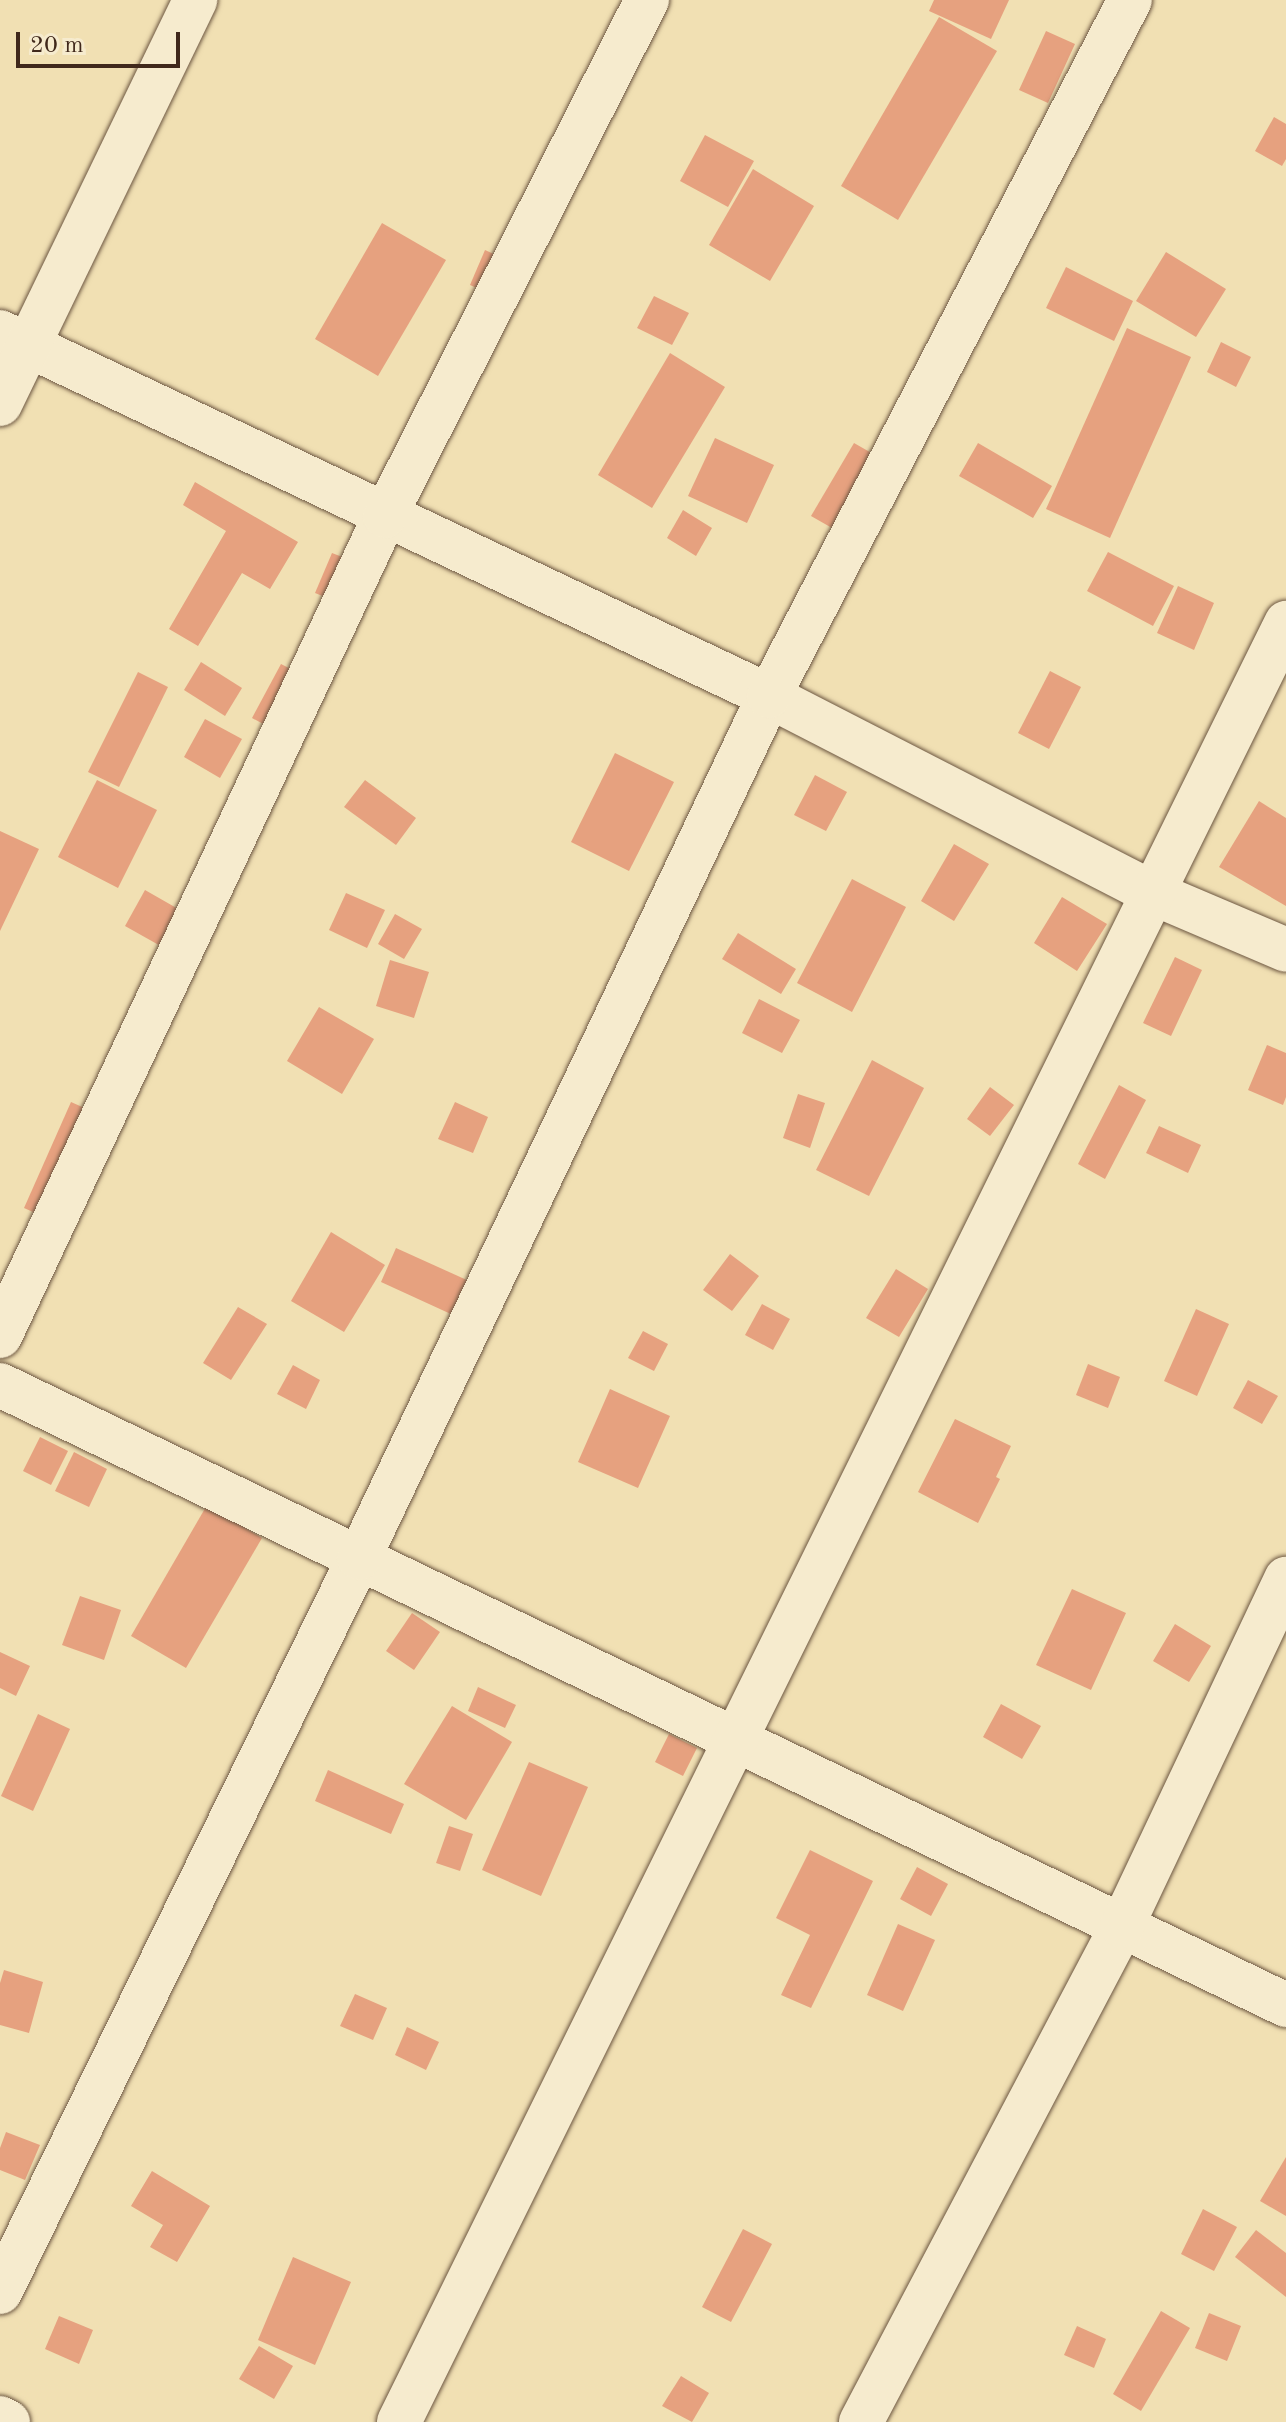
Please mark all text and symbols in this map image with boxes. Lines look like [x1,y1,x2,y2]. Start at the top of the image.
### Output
scale bar [20,16,184,66]
text: 20 m [30,34,84,58]

